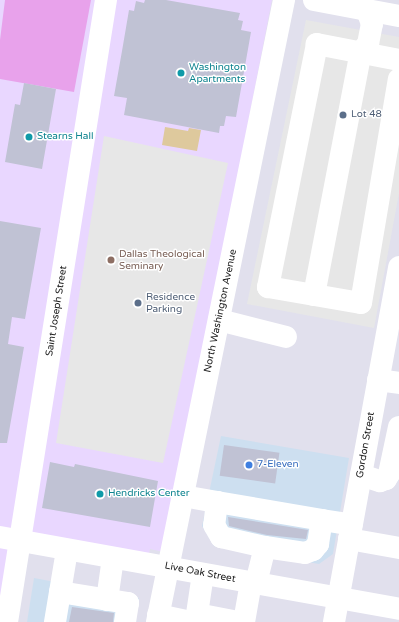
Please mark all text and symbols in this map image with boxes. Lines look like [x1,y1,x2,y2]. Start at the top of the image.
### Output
place label: Washington Apartments [189,61,246,84]
marker: Washington Apartments [176,68,186,78]
place label: Lot 48 [351,109,382,121]
marker: Lot 48 [338,110,348,120]
place label: Stearns Hall [37,131,93,143]
marker: Stearns Hall [24,132,34,142]
place label: Dallas Theological Seminary [119,248,205,272]
street label: North Washington Avenue [202,248,240,374]
marker: Dallas Theological Seminary [106,255,116,265]
street label: Saint Joseph Street [44,265,70,357]
place label: Residence Parking [146,291,195,314]
marker: Residence Parking [133,298,143,308]
street label: Gordon Street [354,411,378,479]
place label: 7-Eleven [257,459,299,471]
marker: 7-Eleven [244,460,254,470]
place label: Hendricks Center [108,488,190,500]
marker: Hendricks Center [95,489,105,499]
street label: Live Oak Street [164,560,236,586]

